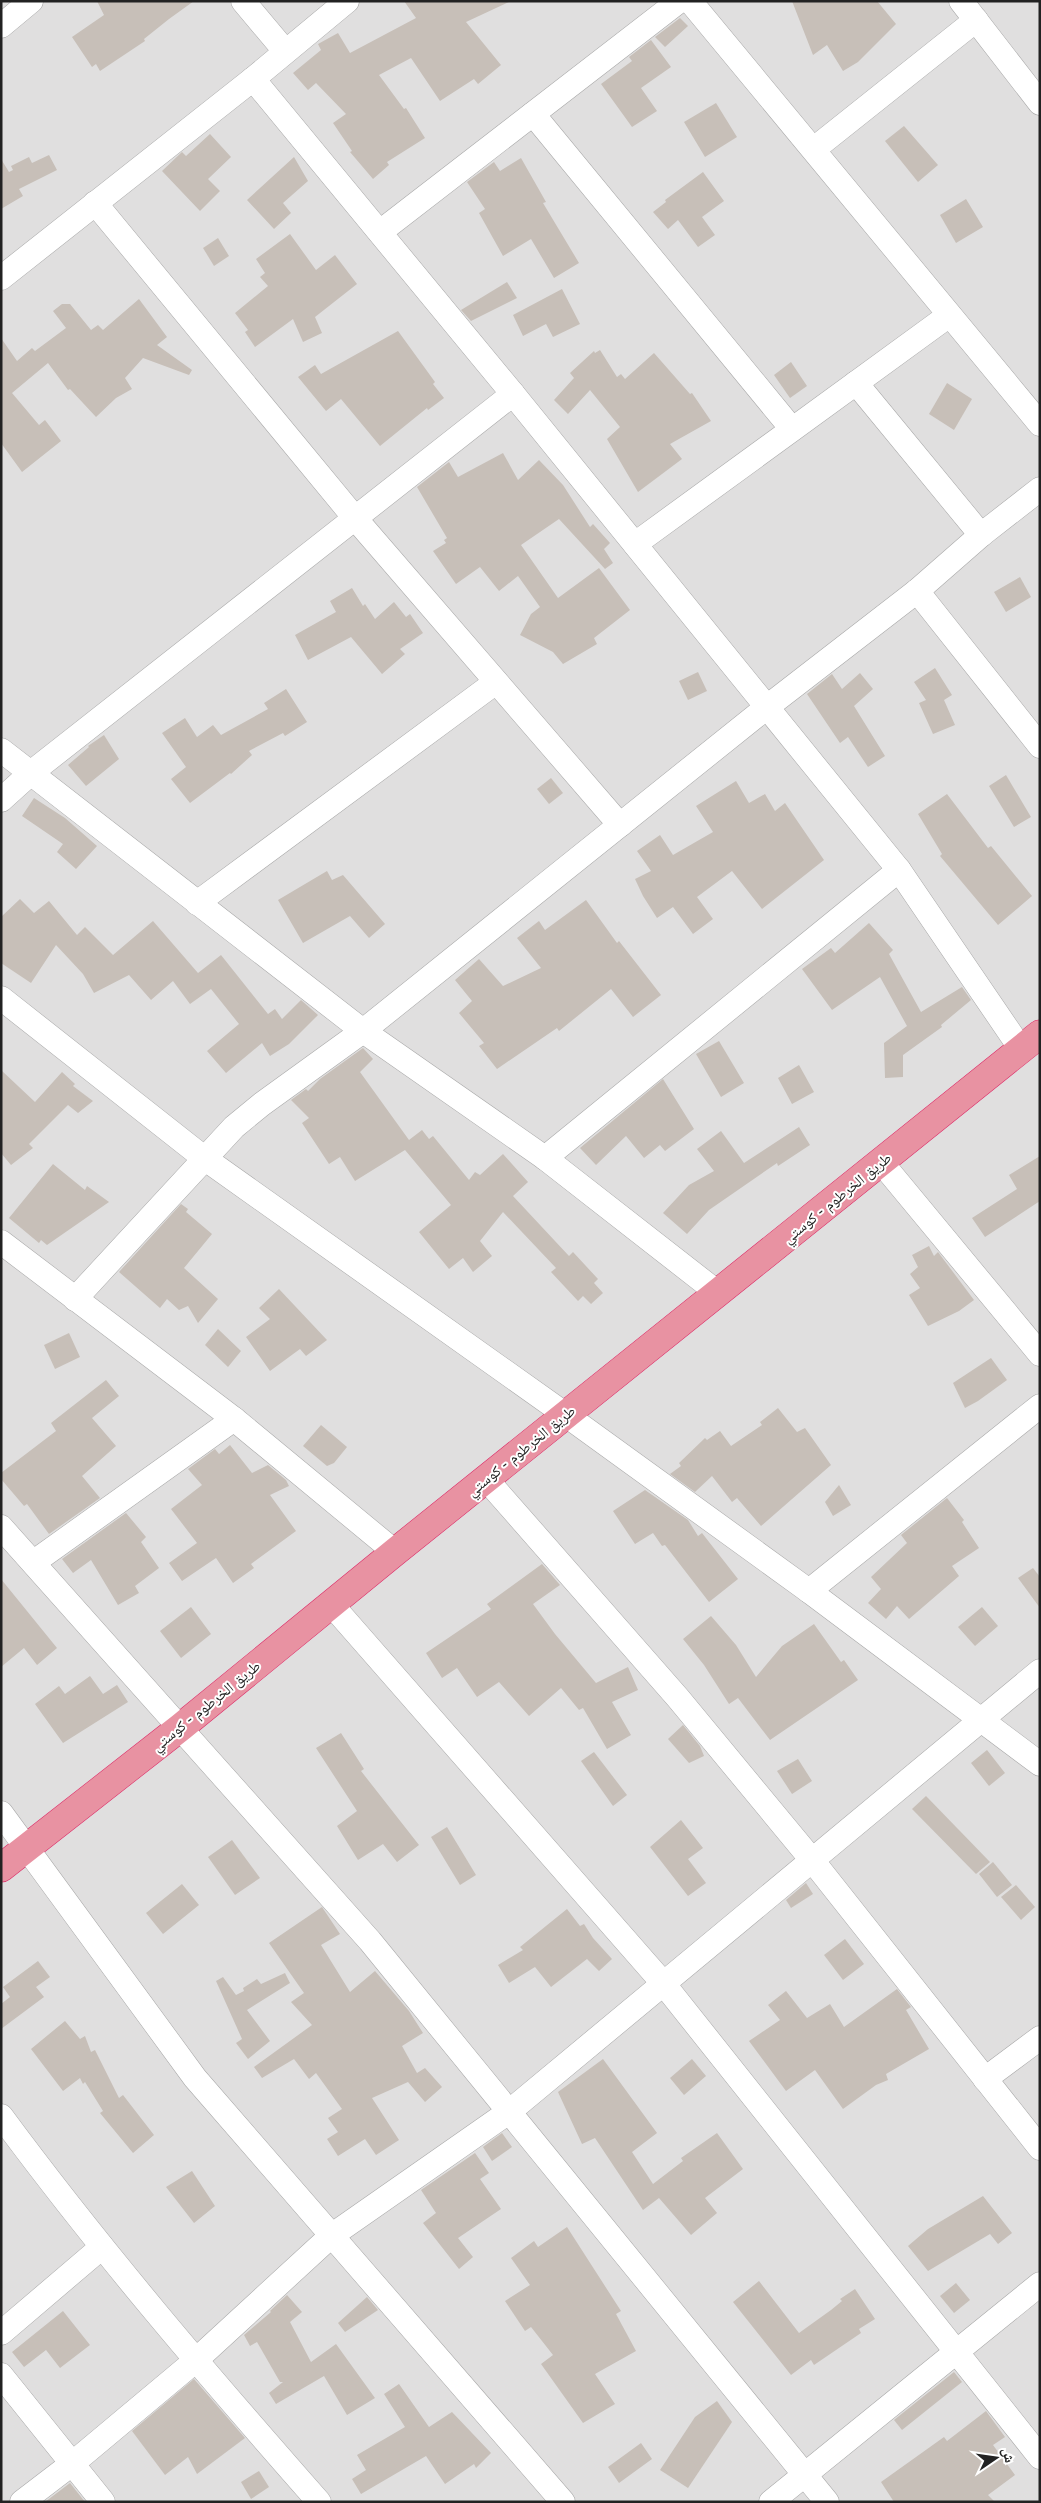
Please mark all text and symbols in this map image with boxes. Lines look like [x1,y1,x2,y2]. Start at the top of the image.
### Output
street label: طريق الخرطوم - كوستي [779,1149,897,1249]
street label: طريق الخرطوم - كوستي [463,1402,581,1502]
street label: طريق الخرطوم - كوستي [148,1657,266,1757]
north arrow [971,2433,1021,2483]
text: ش [998,2446,1018,2464]

